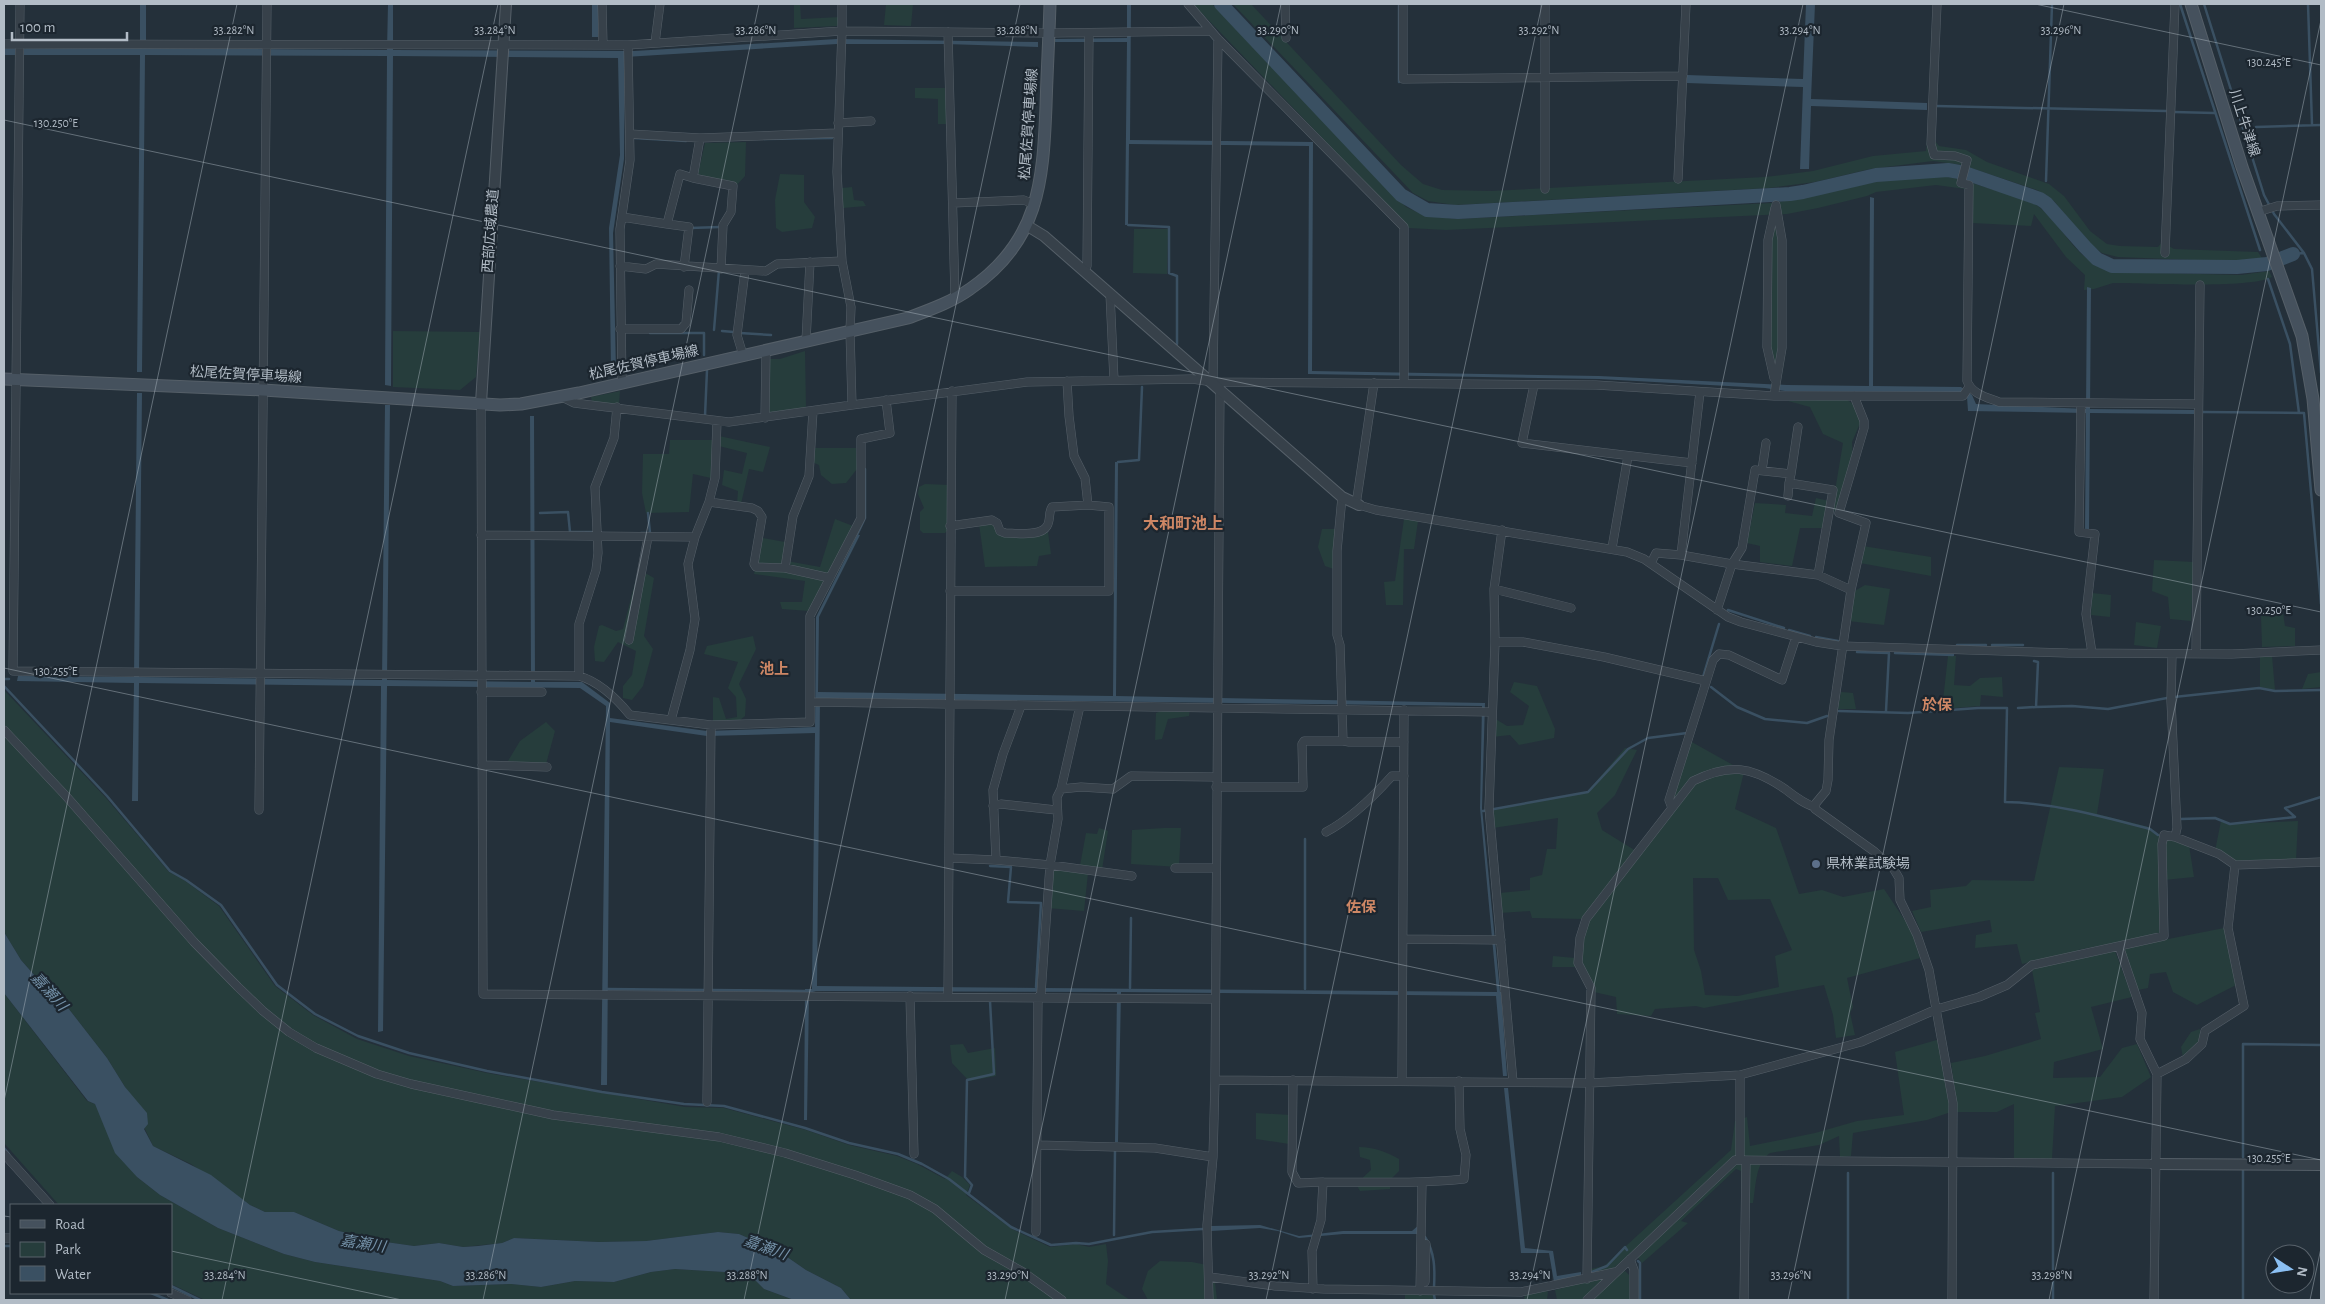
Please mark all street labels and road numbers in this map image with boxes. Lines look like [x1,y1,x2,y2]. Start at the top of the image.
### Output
street label: 松尾佐賀停車場線 [1017,68,1040,180]
street label: 川上牛津線 [2227,87,2262,158]
street label: 西部広域農道 [480,189,501,273]
street label: 松尾佐賀停車場線 [588,343,700,382]
street label: 松尾佐賀停車場線 [190,364,302,385]

